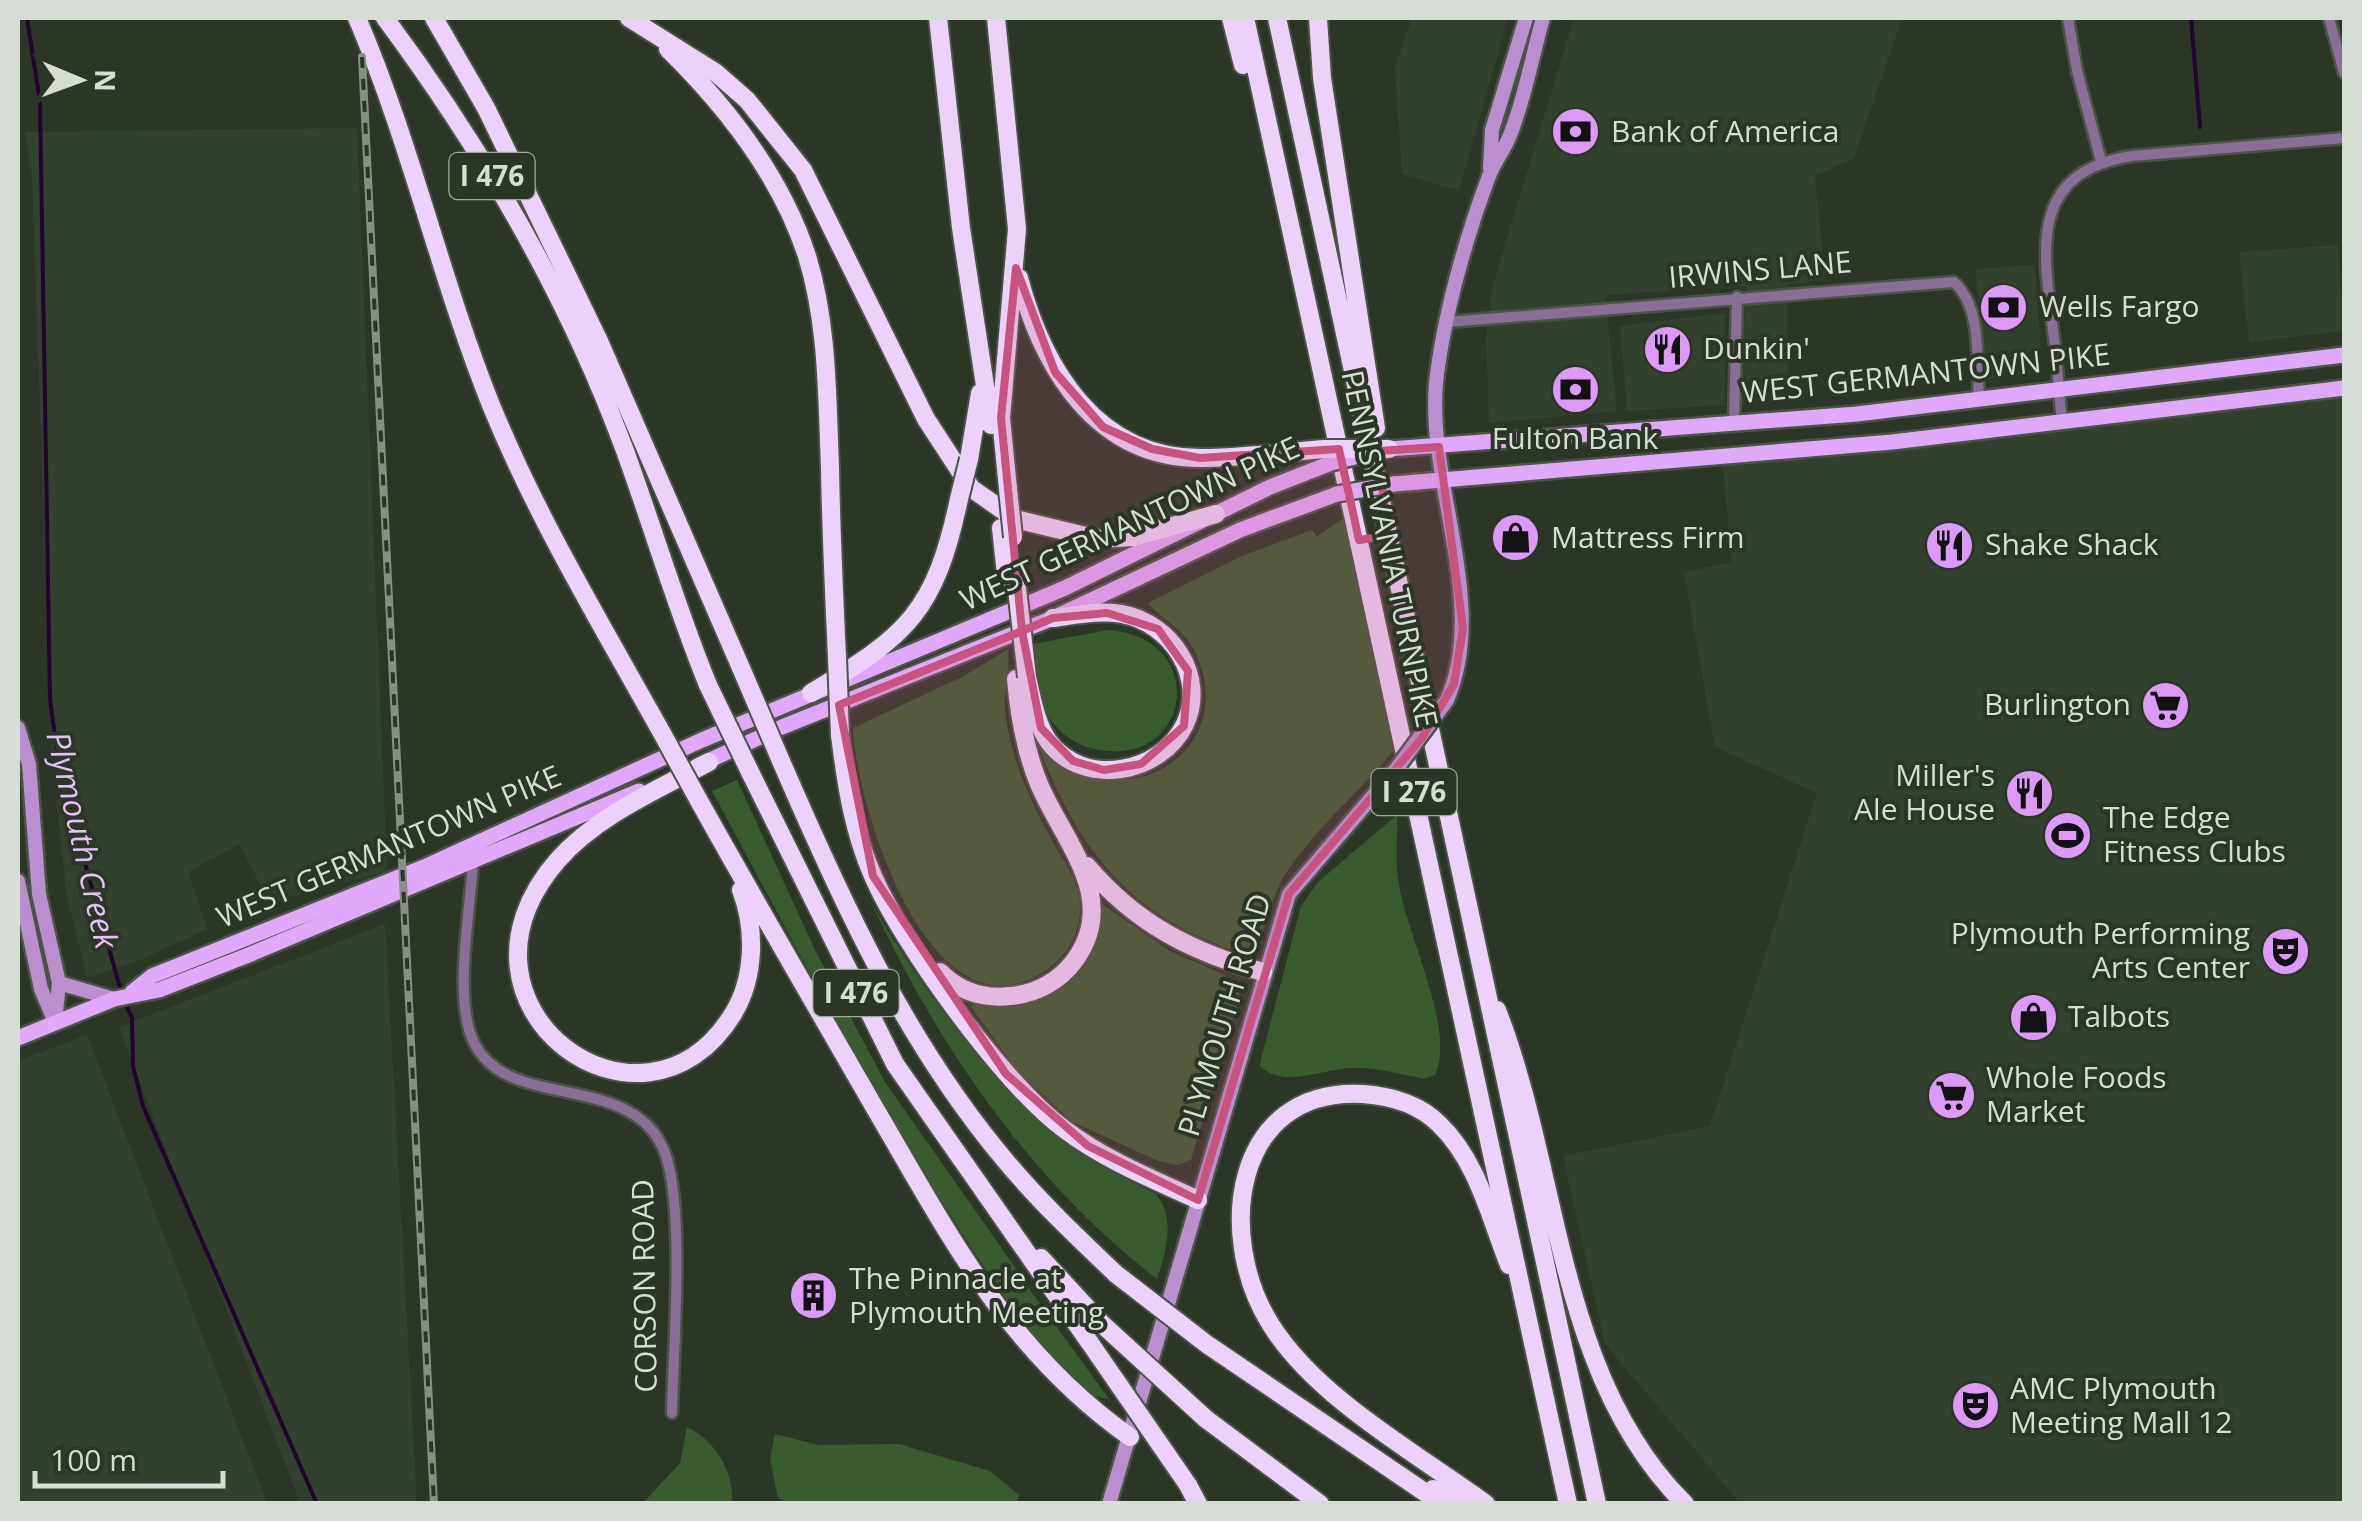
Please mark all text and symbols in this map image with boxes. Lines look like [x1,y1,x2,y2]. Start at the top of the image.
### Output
north arrow [30,30,130,130]
text: N [87,69,125,92]
bank icon: Bank of America [1550,106,1602,158]
place label: Bank of America [1611,110,1839,151]
road number: I 476 [450,153,534,199]
street label: IRWINS LANE [1667,240,1853,297]
bank icon: Wells Fargo [1978,281,2030,333]
place label: Wells Fargo [2039,285,2200,326]
restaurant icon: Dunkin' [1642,323,1694,375]
place label: Dunkin' [1703,327,1810,368]
street label: WEST GERMANTOWN PIKE [1740,333,2112,412]
bank icon: Fulton Bank [1549,364,1601,416]
street label: PENNSYLVANIA TURNPIKE [1333,366,1448,731]
place label: Fulton Bank [1492,417,1659,458]
street label: WEST GERMANTOWN PIKE [953,426,1306,619]
shop icon: Mattress Firm [1490,512,1542,564]
place label: Mattress Firm [1551,516,1745,557]
restaurant icon: Shake Shack [1924,519,1976,571]
place label: Shake Shack [1985,523,2159,564]
supermarket icon: Burlington [2140,679,2192,731]
place label: Burlington [1984,683,2131,724]
water label: Plymouth Creek [38,727,130,954]
street label: WEST GERMANTOWN PIKE [210,754,567,937]
place label: Miller's Ale House [1854,754,1995,829]
restaurant icon: Miller's Ale House [2004,767,2056,819]
road number: I 276 [1372,769,1456,815]
place label: The Edge Fitness Clubs [2103,796,2286,871]
sports icon: The Edge Fitness Clubs [2042,809,2094,861]
street label: PLYMOUTH ROAD [1167,888,1280,1141]
place label: Plymouth Performing Arts Center [1951,912,2250,987]
theatre icon: Plymouth Performing Arts Center [2259,925,2311,977]
road number: I 476 [814,970,898,1016]
shop icon: Talbots [2007,991,2059,1043]
place label: Talbots [2068,995,2170,1036]
place label: Whole Foods Market [1986,1056,2167,1131]
supermarket icon: Whole Foods Market [1925,1069,1977,1121]
street label: CORSON ROAD [621,1179,666,1393]
place label: The Pinnacle at Plymouth Meeting [849,1257,1104,1332]
building icon: The Pinnacle at Plymouth Meeting [788,1270,840,1322]
place label: AMC Plymouth Meeting Mall 12 [2010,1367,2232,1442]
theatre icon: AMC Plymouth Meeting Mall 12 [1949,1380,2001,1432]
scale bar [35,1426,222,1488]
text: 100 m [50,1439,137,1480]

